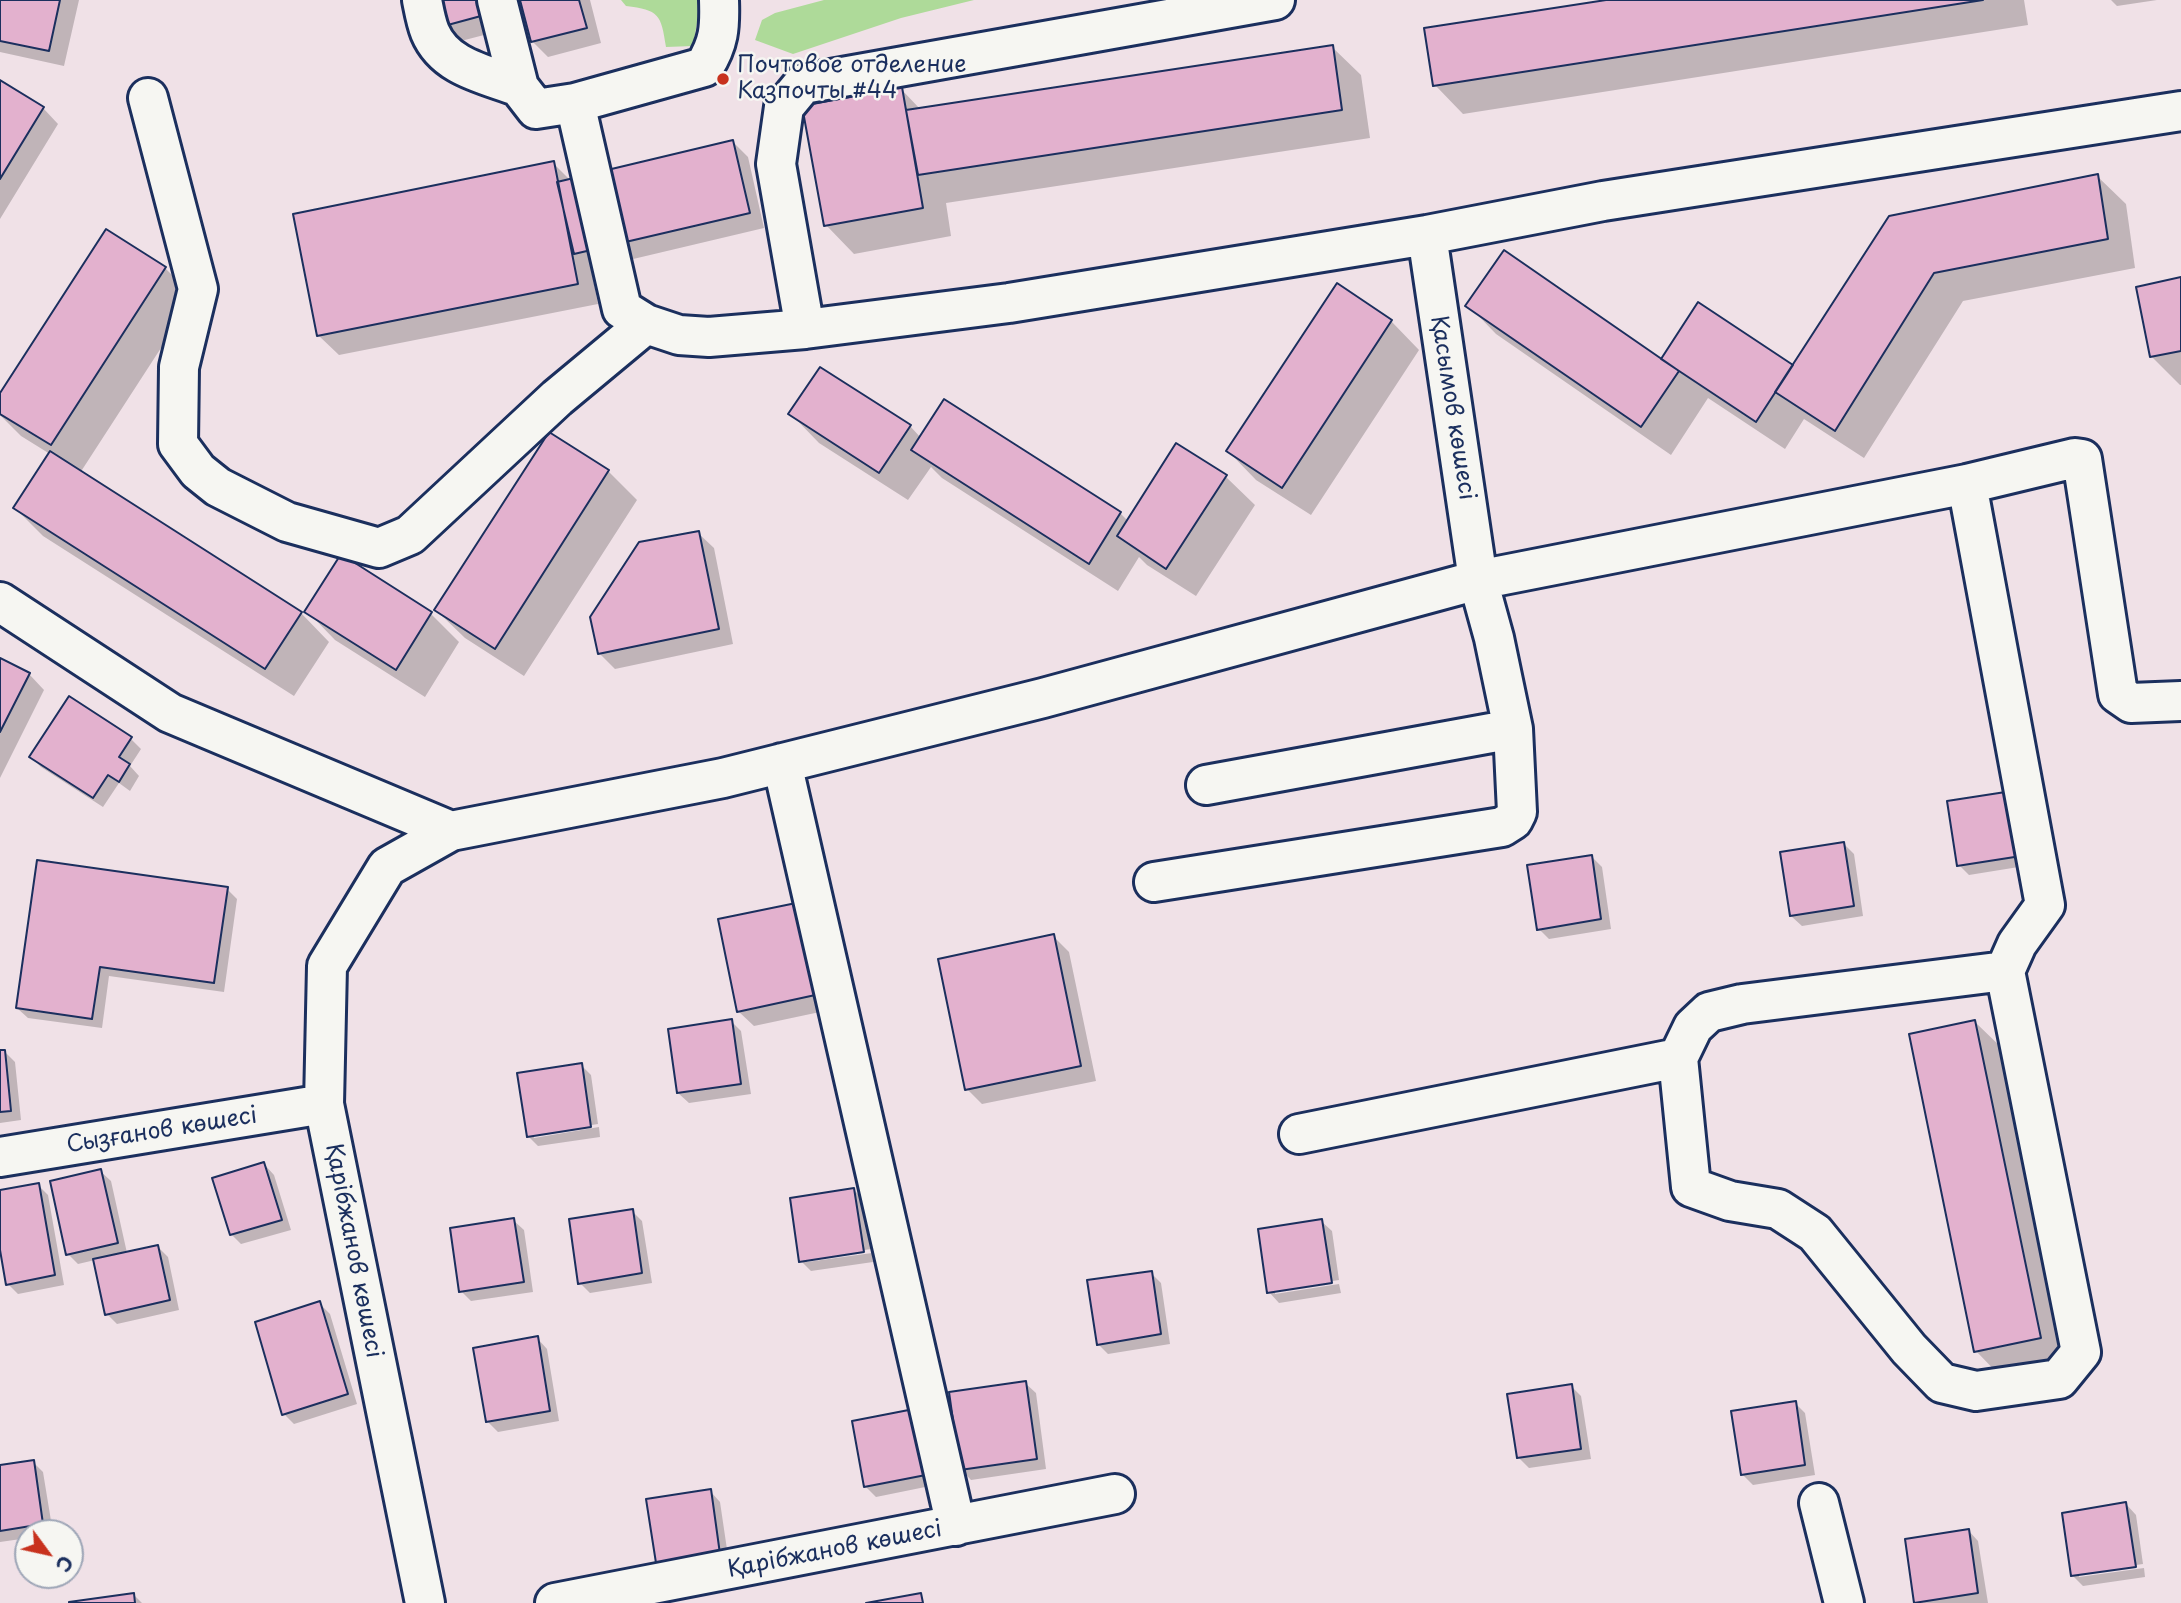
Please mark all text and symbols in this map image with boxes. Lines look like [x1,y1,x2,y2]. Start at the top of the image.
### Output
place label: Почтовое отделение Казпочты #44 [737,52,966,106]
marker: Почтовое отделение Казпочты #44 [715,71,731,87]
street label: Қасымов көшесі [1424,314,1480,502]
street label: Сызғанов көшесі [65,1102,259,1160]
street label: Қарібжанов көшесі [319,1142,387,1360]
street label: Қарібжанов көшесі [726,1516,944,1584]
north arrow [14,1519,84,1589]
text: С [49,1551,81,1578]

